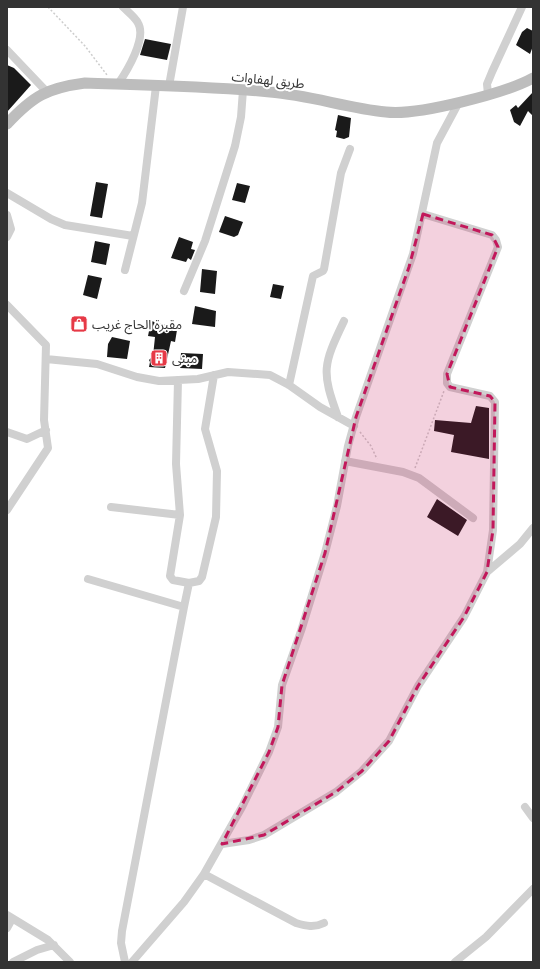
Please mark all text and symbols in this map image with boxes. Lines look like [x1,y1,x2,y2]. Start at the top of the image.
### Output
street label: طريق لهفاوات [231,69,305,92]
shop icon: مقبرة الحاج غريب [69,314,89,334]
place label: مقبرة الحاج غريب [92,317,182,335]
building icon: مبنى [149,348,169,368]
place label: مبنى [172,351,197,367]

